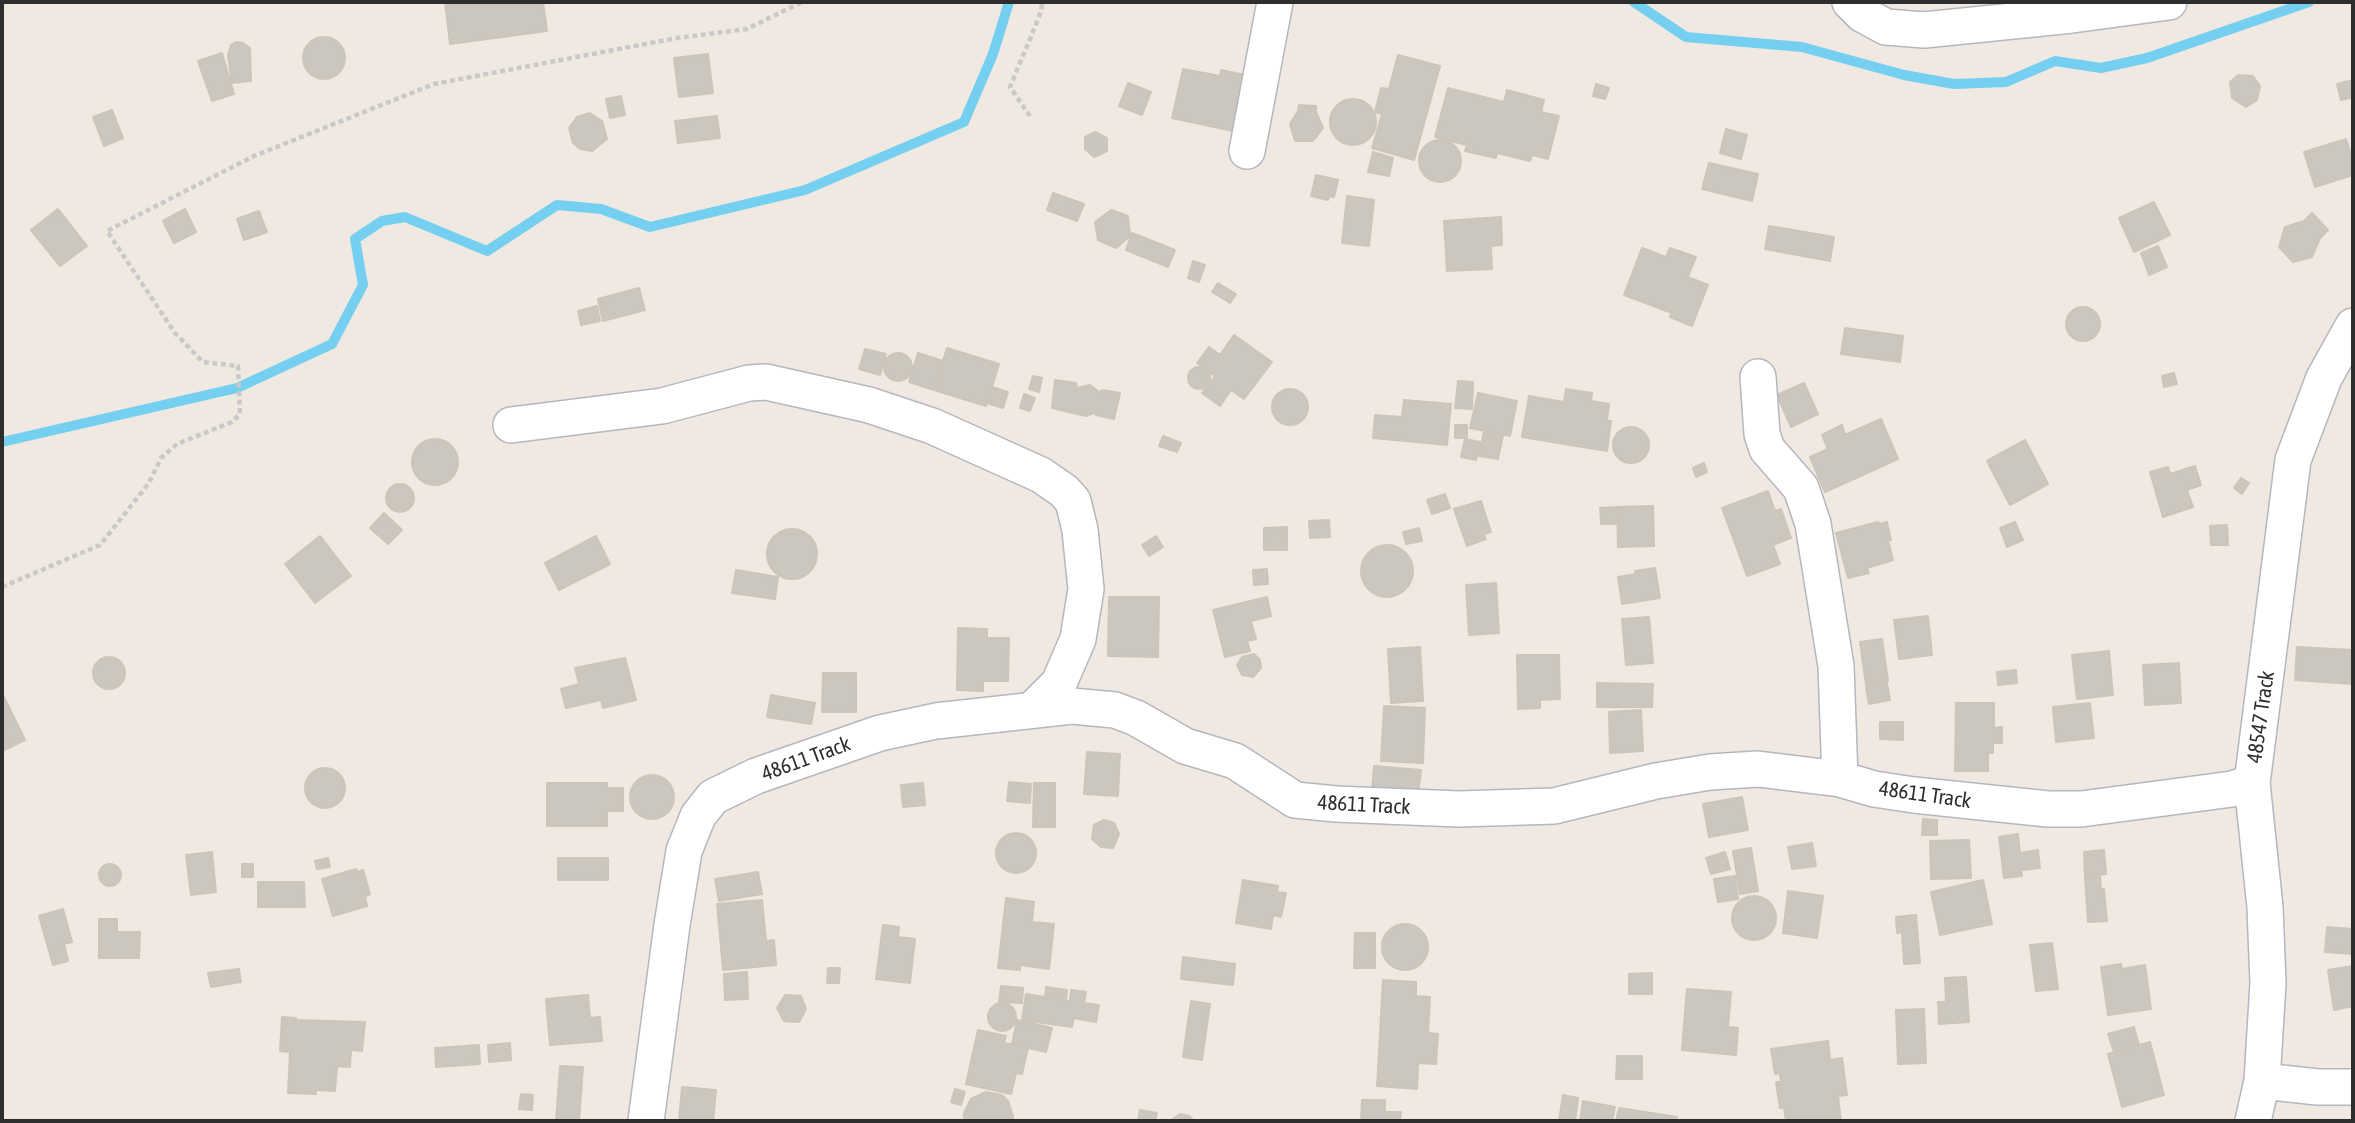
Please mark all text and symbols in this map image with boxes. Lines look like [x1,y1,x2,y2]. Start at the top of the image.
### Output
street label: 48547 Track [2242,669,2280,765]
street label: 48611 Track [758,731,854,787]
street label: 48611 Track [1877,776,1973,814]
street label: 48611 Track [1317,790,1411,820]

